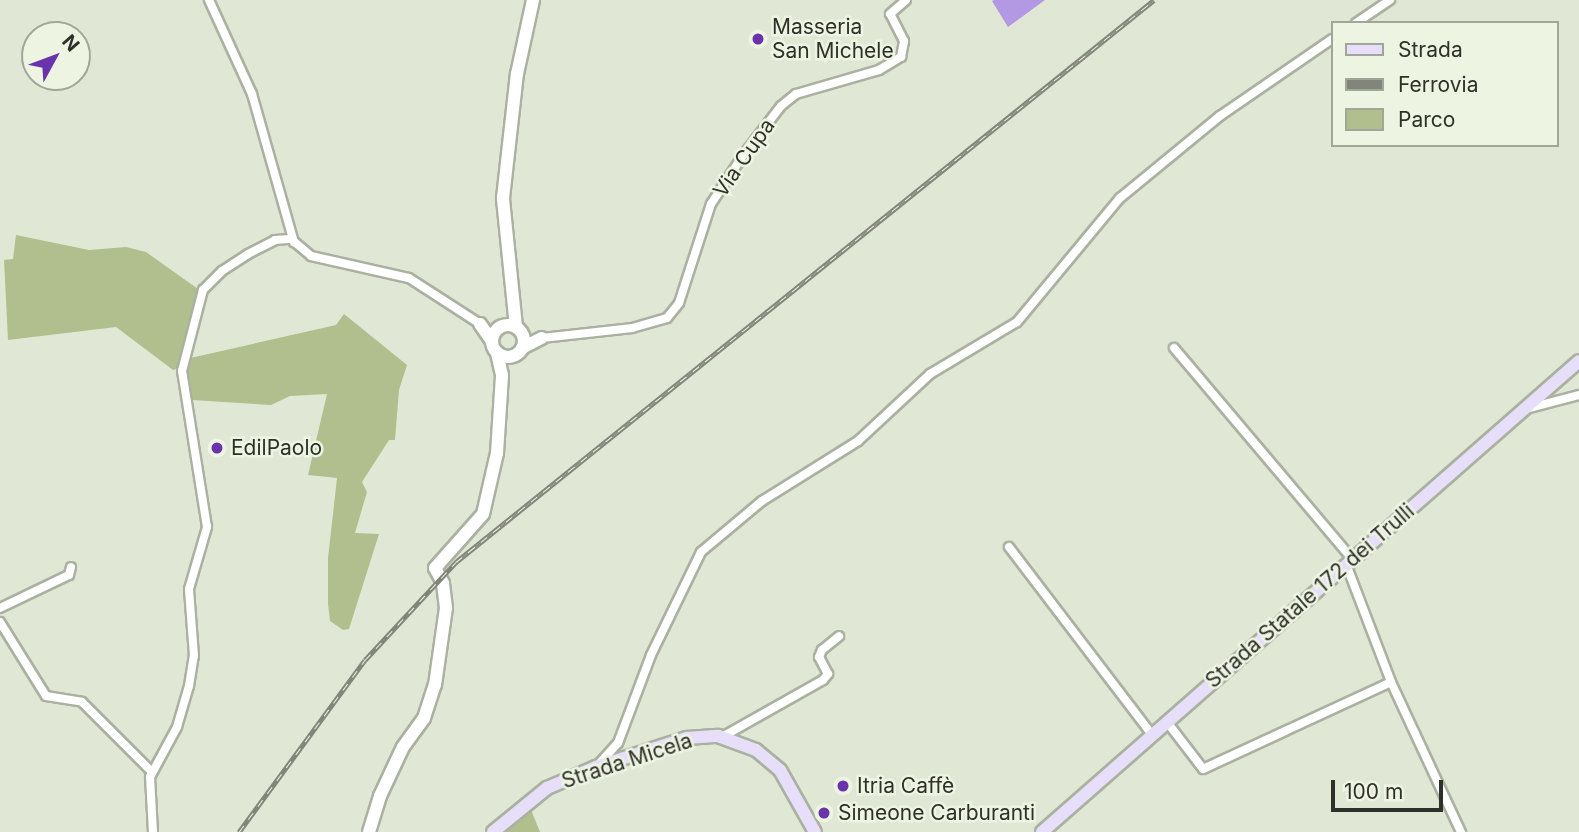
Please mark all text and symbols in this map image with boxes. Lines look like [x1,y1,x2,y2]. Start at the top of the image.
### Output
place label: Masseria San Michele [772,14,894,64]
north arrow [21,21,91,91]
legend [1330,21,1558,147]
text: N [57,30,84,56]
marker: Masseria San Michele [750,31,766,47]
text: Strada [1398,37,1463,62]
text: Ferrovia [1398,72,1478,97]
text: Parco [1398,107,1455,132]
street label: Via Cupa [708,114,780,202]
place label: EdilPaolo [231,435,322,461]
marker: EdilPaolo [209,440,225,456]
street label: Strada Statale 172 dei Trulli [1201,499,1419,693]
street label: Strada Micela [559,728,695,794]
scale bar [1334,766,1446,810]
place label: Itria Caffè [857,773,954,799]
marker: Itria Caffè [835,778,851,794]
text: 100 m [1344,779,1403,804]
place label: Simeone Carburanti [838,800,1035,826]
marker: Simeone Carburanti [816,805,832,821]

